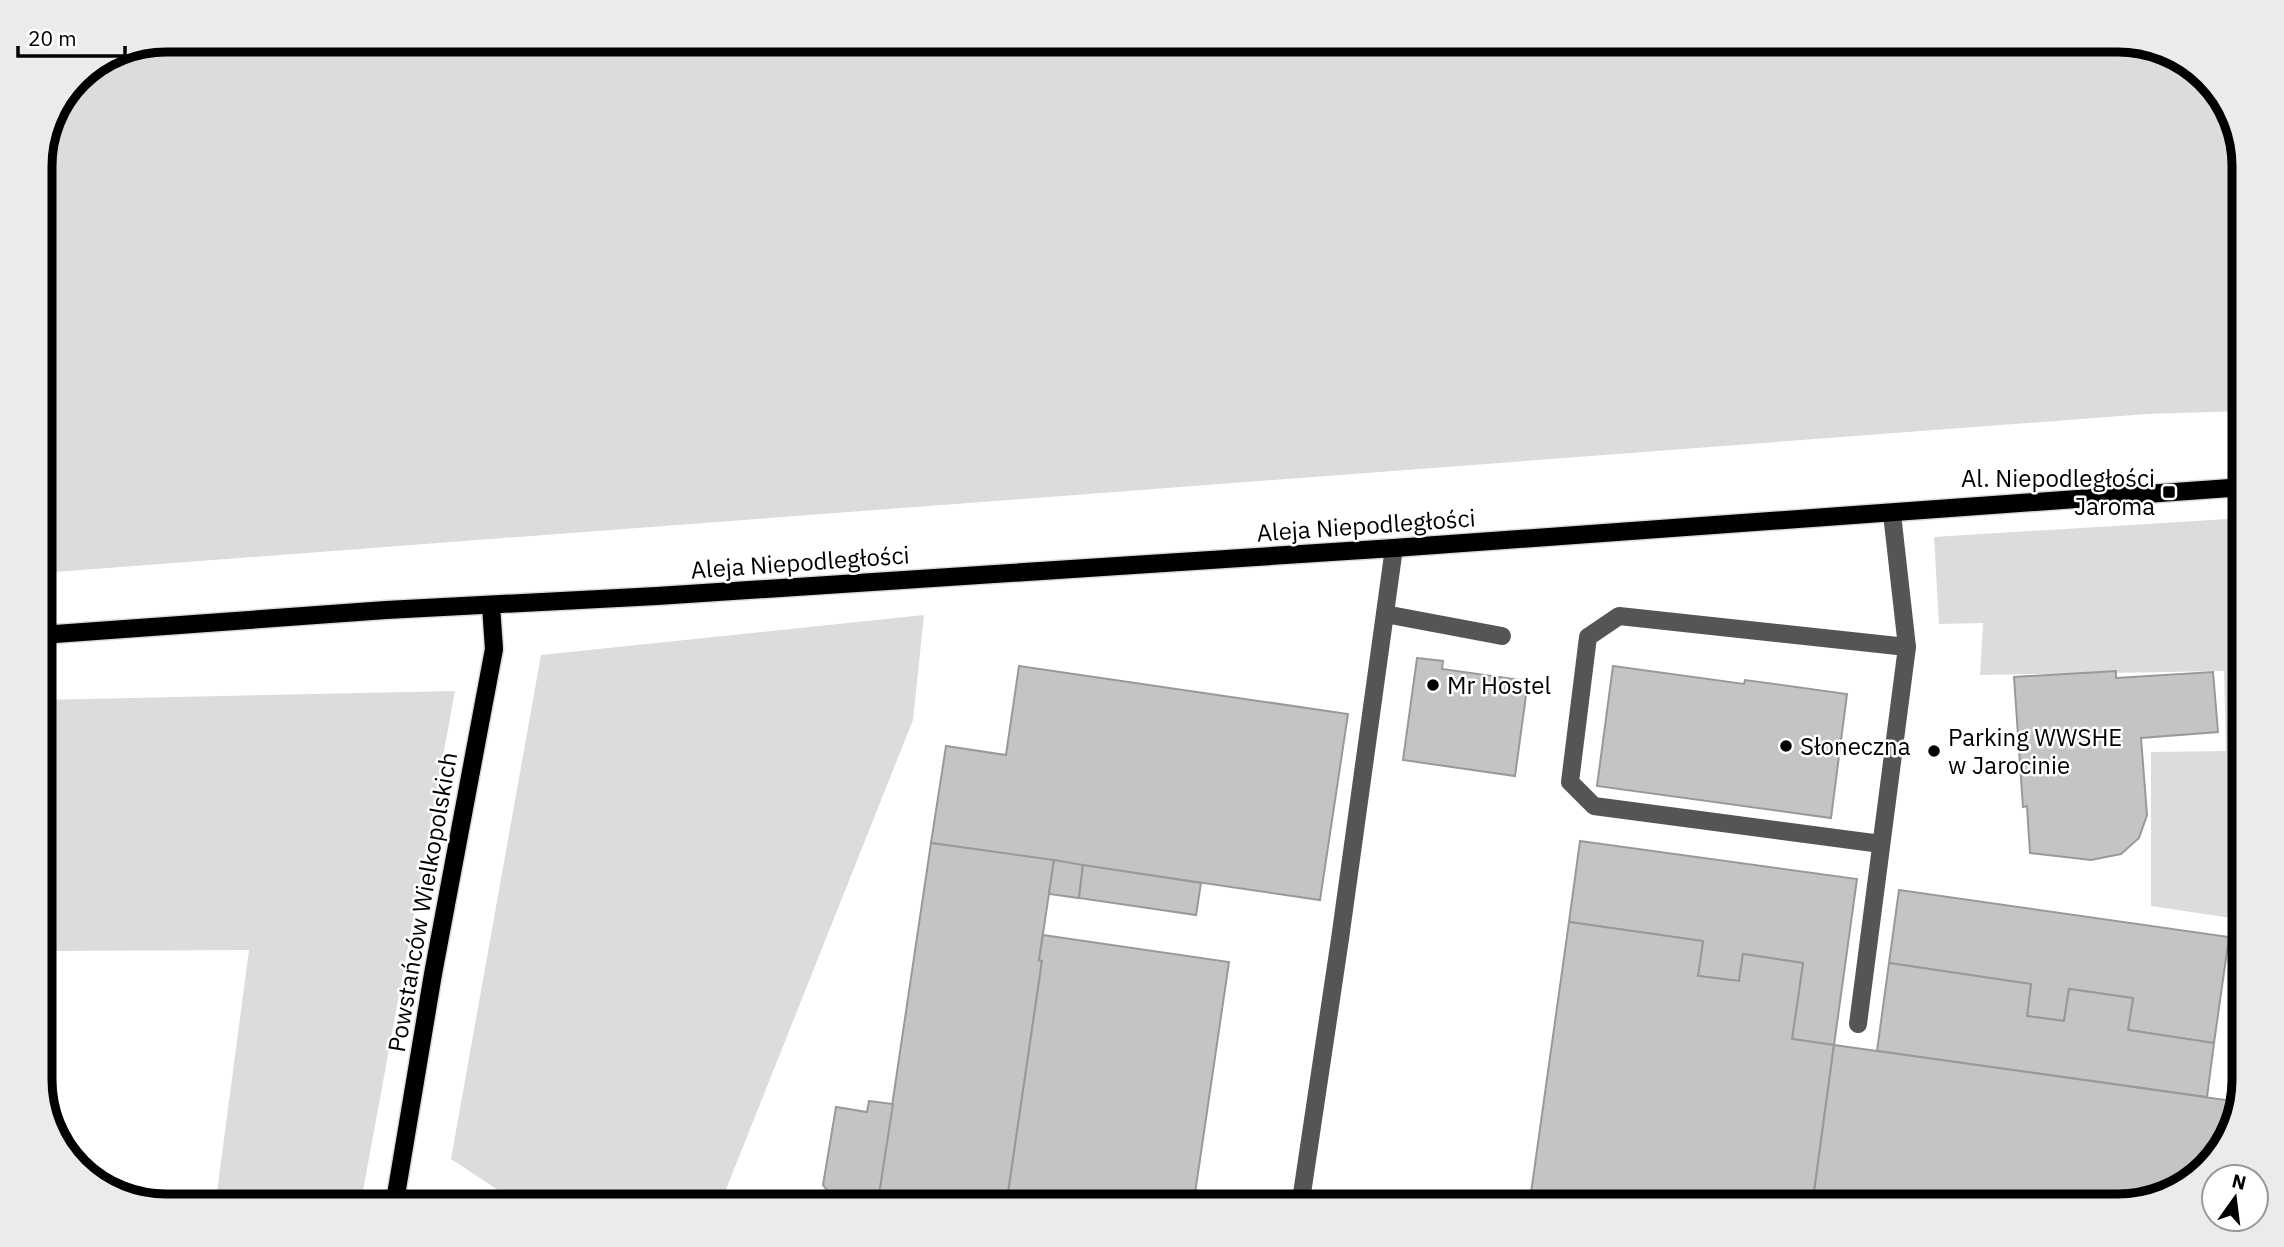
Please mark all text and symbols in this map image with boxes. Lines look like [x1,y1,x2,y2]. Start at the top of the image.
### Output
scale bar [18,14,124,58]
text: 20 m [28,24,77,52]
place label: Al. Niepodległości Jaroma [1961,462,2155,522]
marker: Al. Niepodległości Jaroma [2161,484,2177,500]
street label: Aleja Niepodległości [1256,501,1476,549]
street label: Aleja Niepodległości [690,538,910,586]
place label: Mr Hostel [1447,669,1551,701]
marker: Mr Hostel [1425,677,1441,693]
place label: Parking WWSHE w Jarocinie [1948,721,2122,781]
place label: Słoneczna [1800,730,1911,762]
marker: Słoneczna [1778,738,1794,754]
marker: Parking WWSHE w Jarocinie [1926,743,1942,759]
street label: Powstańców Wielkopolskich [380,749,464,1055]
north arrow [2200,1163,2270,1233]
text: N [2230,1168,2249,1195]

